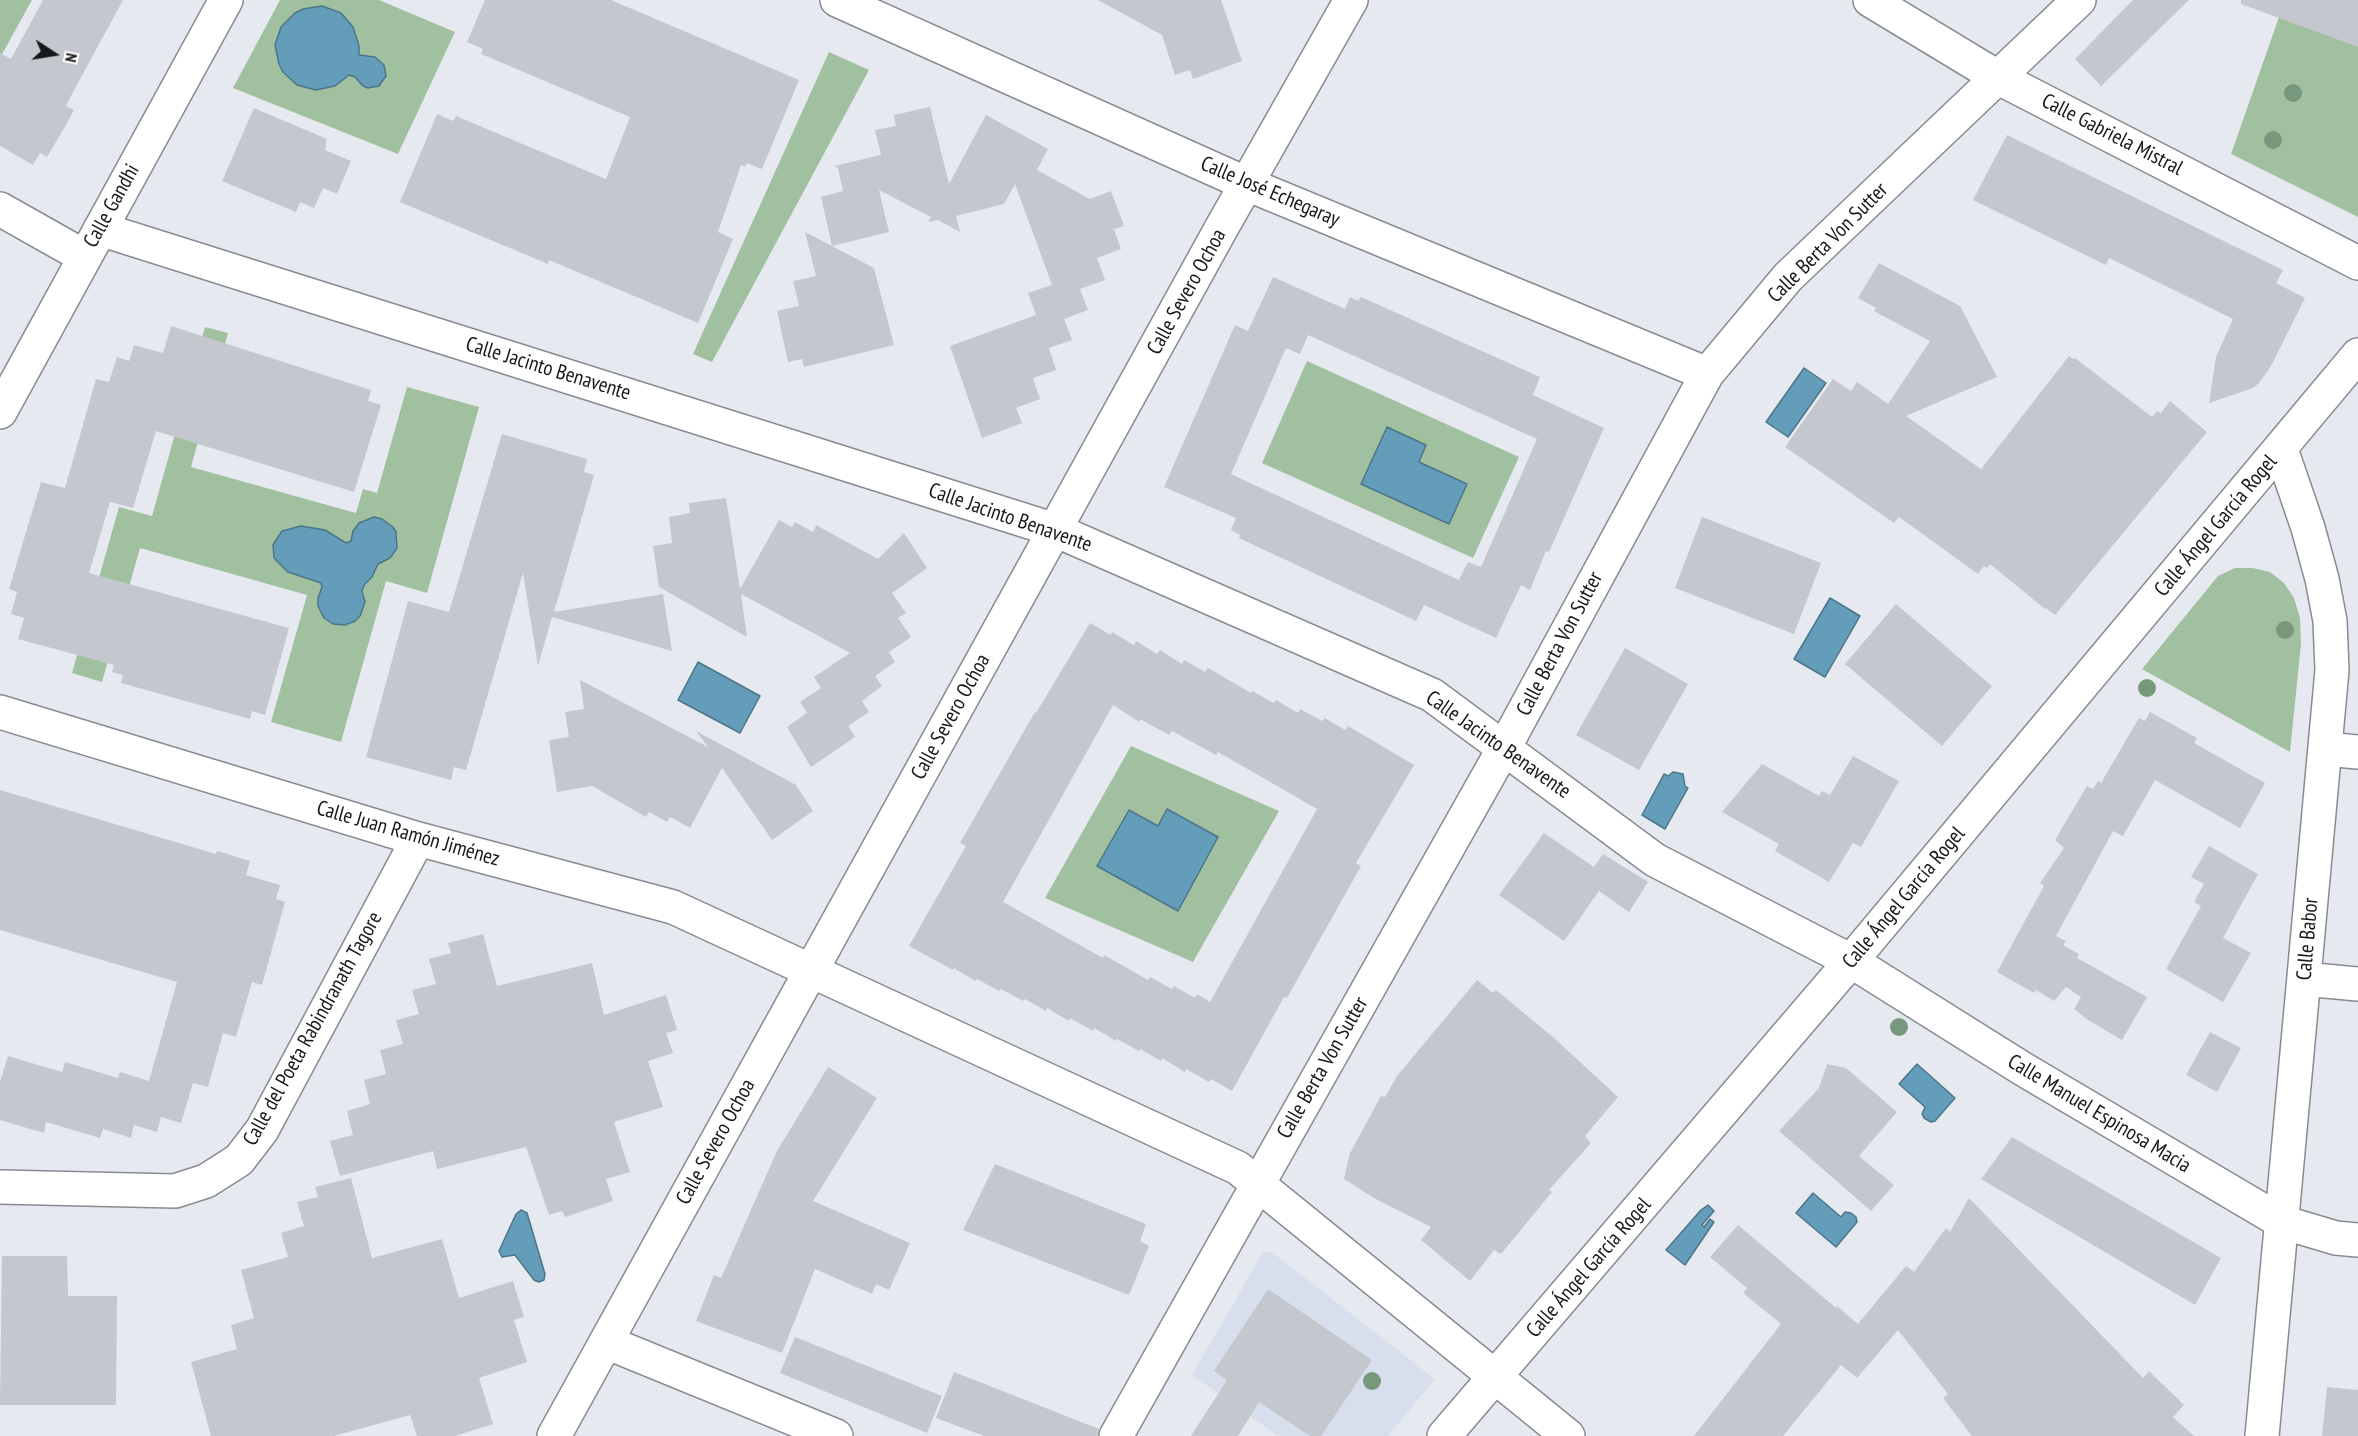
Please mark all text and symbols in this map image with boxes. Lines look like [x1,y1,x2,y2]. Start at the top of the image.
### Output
north arrow [24,24,84,84]
text: N [61,51,82,64]
street label: Calle Gabriela Mistral [2037,89,2187,181]
street label: Calle José Echegaray [1197,151,1343,233]
street label: Calle Gandhi [79,160,145,252]
street label: Calle Berta Von Sutter [1763,178,1893,308]
street label: Calle Severo Ochoa [1142,225,1232,359]
street label: Calle Jacinto Benavente [463,332,633,406]
street label: Calle Ángel García Rogel [2149,450,2283,602]
street label: Calle Jacinto Benavente [925,478,1095,558]
street label: Calle Berta Von Sutter [1511,568,1609,720]
street label: Calle Severo Ochoa [906,650,996,784]
street label: Calle Jacinto Benavente [1421,686,1575,804]
street label: Calle Juan Ramón Jiménez [314,796,502,872]
street label: Calle Ángel García Rogel [1837,822,1971,974]
street label: Calle Babor [2292,897,2324,981]
street label: Calle del Poeta Rabindranath Tagore [238,908,388,1150]
street label: Calle Berta Von Sutter [1272,993,1374,1143]
street label: Calle Manuel Espinosa Macia [2003,1049,2195,1179]
street label: Calle Severo Ochoa [671,1075,761,1209]
street label: Calle Ángel García Rogel [1521,1193,1657,1343]

